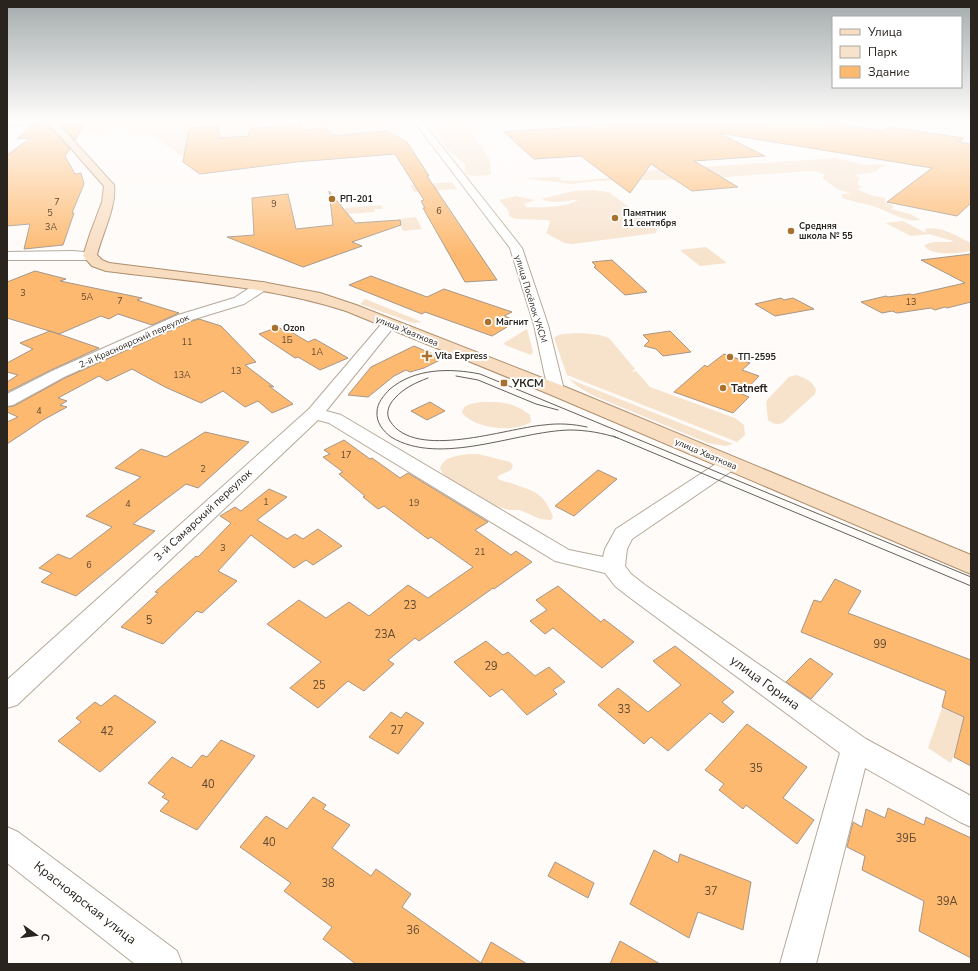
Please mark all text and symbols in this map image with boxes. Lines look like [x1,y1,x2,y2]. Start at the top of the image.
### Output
legend [832,16,962,88]
text: Улица [867,24,902,40]
text: Парк [868,44,898,60]
text: Здание [868,64,910,80]
place label: РП-201 [340,193,373,205]
marker: РП-201 [327,194,337,204]
house number: 7 [54,196,60,208]
house number: 9 [271,198,277,210]
house number: 6 [436,205,442,217]
house number: 5 [47,207,53,219]
place label: Памятник 11 сентября [623,207,676,229]
marker: Памятник 11 сентября [610,213,620,223]
place label: Средняя школа № 55 [799,220,853,242]
house number: 3А [45,221,57,233]
marker: Средняя школа № 55 [786,226,796,236]
street label: улица Посёлок УКСМ [512,254,550,344]
house number: 3 [20,287,26,299]
house number: 5А [81,291,93,303]
house number: 7 [117,295,123,307]
house number: 13 [906,296,916,308]
street label: 2-й Красноярский переулок [77,311,191,371]
street label: улица Хваткова [374,313,440,349]
place label: Магнит [496,316,529,328]
marker: Магнит [483,317,493,327]
place label: Ozon [283,322,305,334]
marker: Ozon [270,323,280,333]
house number: 1Б [281,334,293,346]
house number: 11 [182,336,192,348]
house number: 1А [311,346,323,358]
place label: Vita Express [434,350,488,362]
marker: Vita Express [422,351,432,361]
place label: ТП-2595 [738,351,777,363]
marker: ТП-2595 [725,352,735,362]
house number: 13 [231,365,241,377]
house number: 13А [173,369,191,381]
place label: УКСМ [511,376,544,391]
marker: УКСМ [499,378,509,388]
place label: Tatneft [731,381,768,396]
marker: Tatneft [718,383,728,393]
house number: 4 [36,405,42,417]
street label: улица Хваткова [673,435,739,473]
house number: 17 [341,449,351,461]
house number: 2 [200,463,206,475]
street label: 3-й Самарский переулок [151,466,255,564]
house number: 1 [263,496,269,508]
house number: 19 [409,497,419,509]
house number: 4 [125,498,131,510]
house number: 3 [220,543,226,553]
house number: 21 [475,546,485,558]
house number: 6 [86,559,92,571]
house number: 23 [403,598,417,613]
house number: 5 [146,613,153,628]
house number: 23А [374,627,396,642]
house number: 99 [873,637,887,652]
street label: улица Горина [726,652,804,714]
house number: 29 [484,659,498,674]
house number: 25 [312,678,326,693]
house number: 33 [617,702,631,717]
house number: 27 [390,723,404,738]
house number: 42 [100,724,114,739]
house number: 35 [749,761,763,776]
house number: 40 [201,777,215,792]
house number: 39Б [896,831,916,846]
house number: 40 [262,835,276,850]
street label: Красноярская улица [30,857,140,949]
house number: 38 [321,876,335,891]
house number: 37 [704,884,718,899]
house number: 39А [936,894,958,909]
north arrow [16,915,56,955]
house number: 36 [406,923,420,938]
text: С [37,932,53,943]

